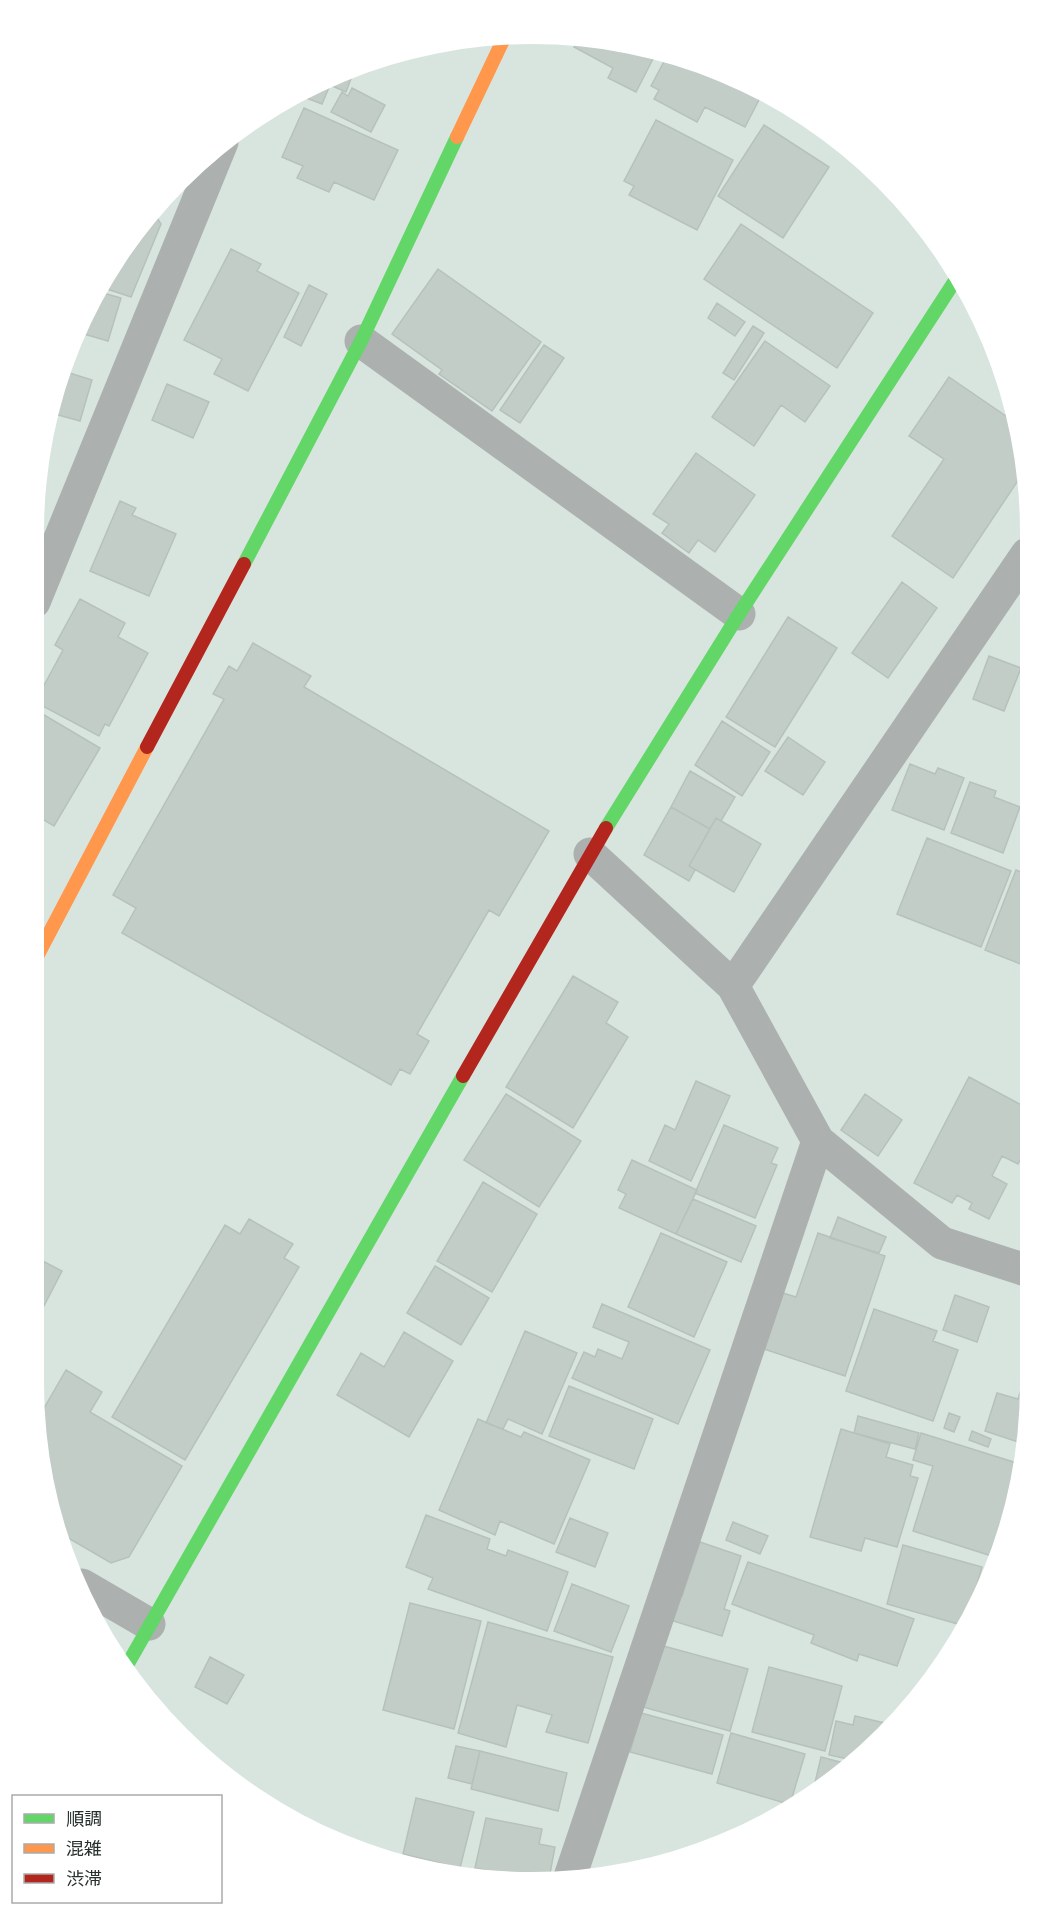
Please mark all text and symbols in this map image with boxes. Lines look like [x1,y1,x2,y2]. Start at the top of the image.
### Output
legend [12,1795,222,1903]
text: 順調 [66,1807,102,1830]
text: 混雑 [66,1837,102,1860]
text: 渋滞 [66,1867,102,1890]

